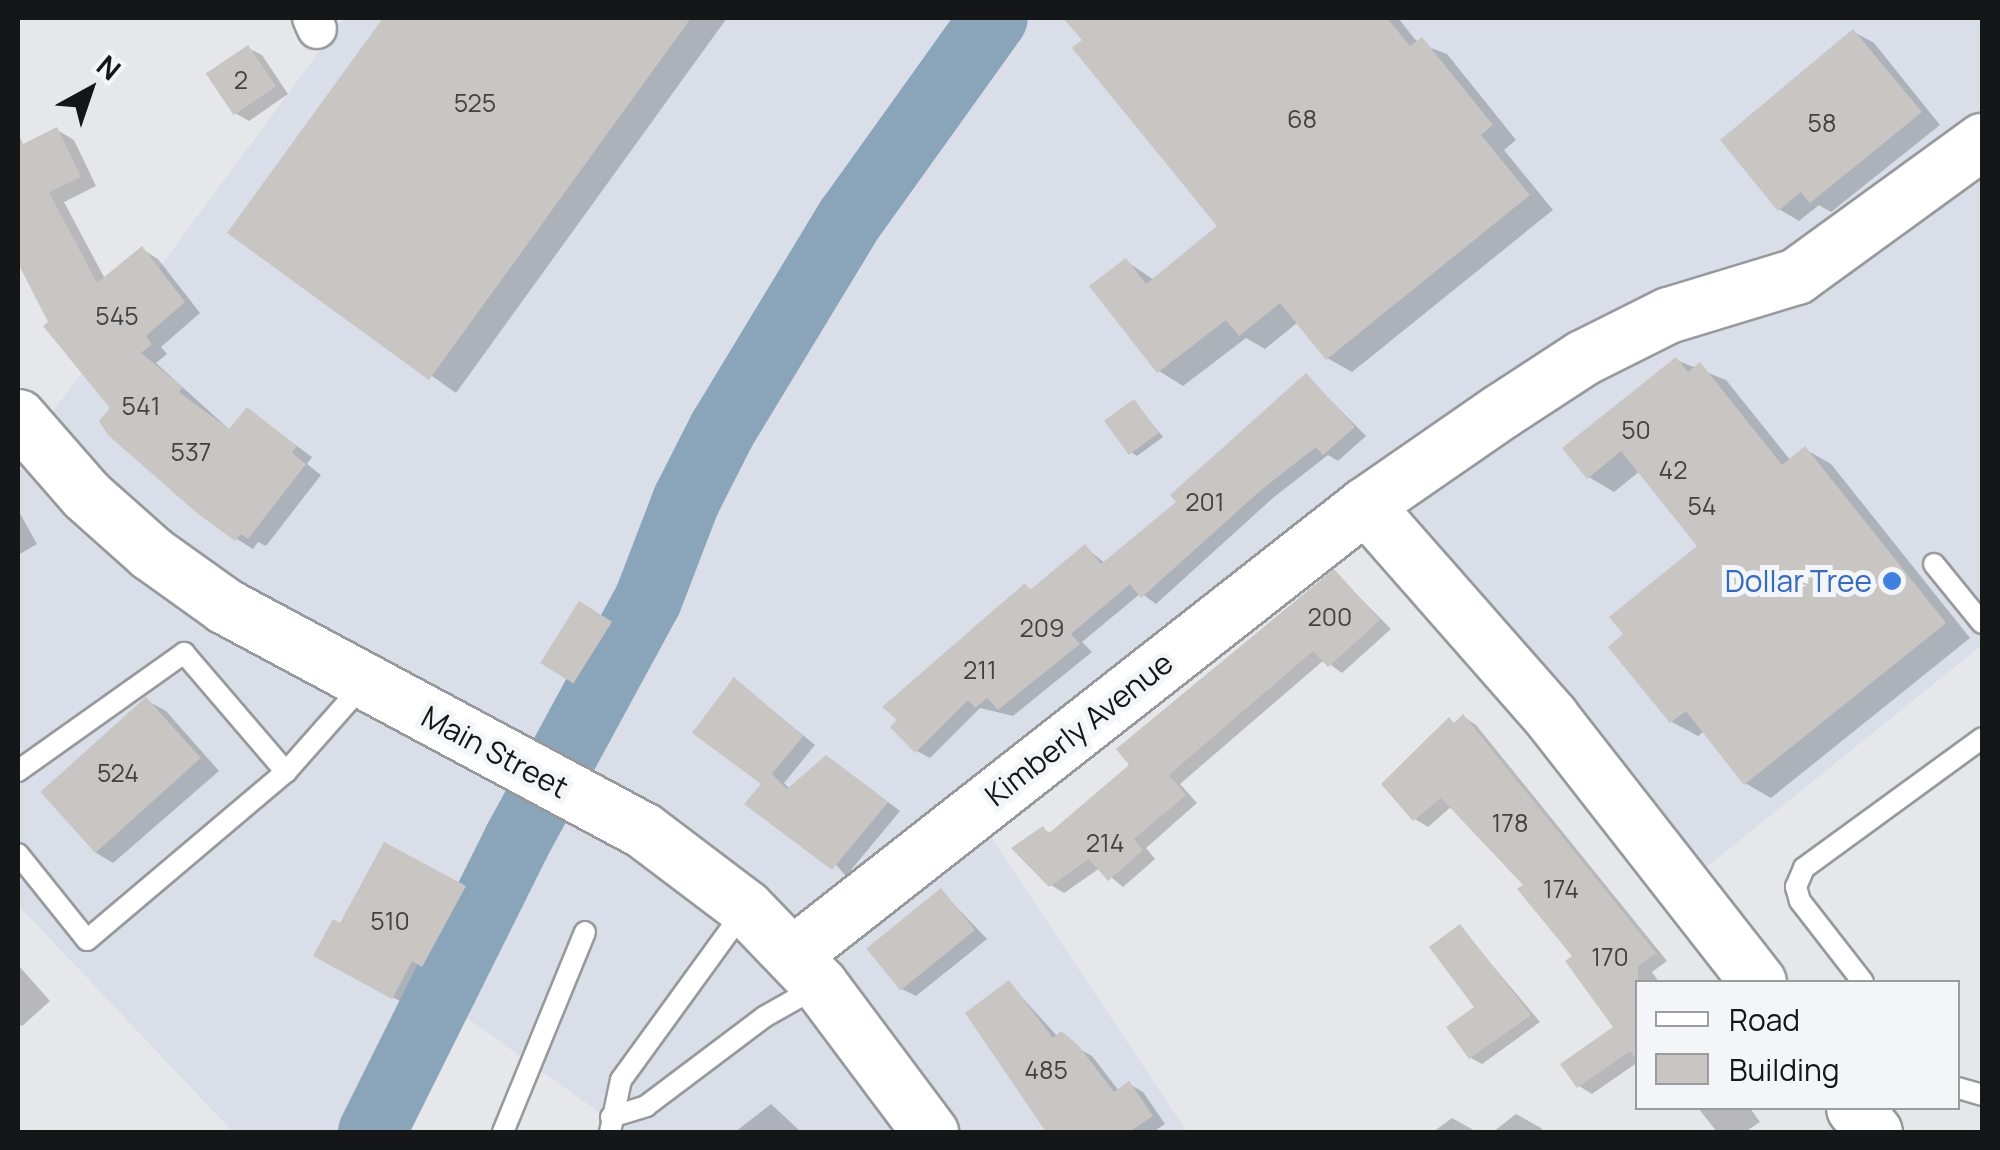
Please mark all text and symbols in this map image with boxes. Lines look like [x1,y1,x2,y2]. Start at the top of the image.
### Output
north arrow [40,40,140,140]
text: N [89,46,129,88]
house number: 2 [234,65,248,95]
house number: 525 [454,88,496,118]
house number: 68 [1287,104,1317,134]
house number: 58 [1808,108,1836,138]
house number: 545 [95,301,139,331]
house number: 541 [122,391,160,421]
house number: 50 [1621,415,1651,445]
house number: 537 [171,437,211,467]
house number: 42 [1659,455,1687,485]
house number: 201 [1185,487,1225,517]
house number: 54 [1687,491,1717,521]
place label: Dollar Tree [1725,563,1872,599]
marker: Dollar Tree [1881,570,1903,592]
house number: 200 [1308,602,1352,632]
house number: 209 [1019,613,1065,643]
street label: Kimberly Avenue [978,645,1180,813]
house number: 211 [963,655,997,685]
street label: Main Street [416,698,574,806]
house number: 524 [97,758,139,788]
house number: 178 [1492,808,1528,838]
house number: 214 [1086,828,1124,858]
house number: 174 [1543,874,1579,904]
house number: 510 [370,906,410,936]
house number: 170 [1591,942,1629,972]
legend [1635,980,1960,1110]
text: Road [1729,999,1800,1040]
text: Building [1729,1049,1840,1090]
house number: 485 [1024,1055,1068,1085]

